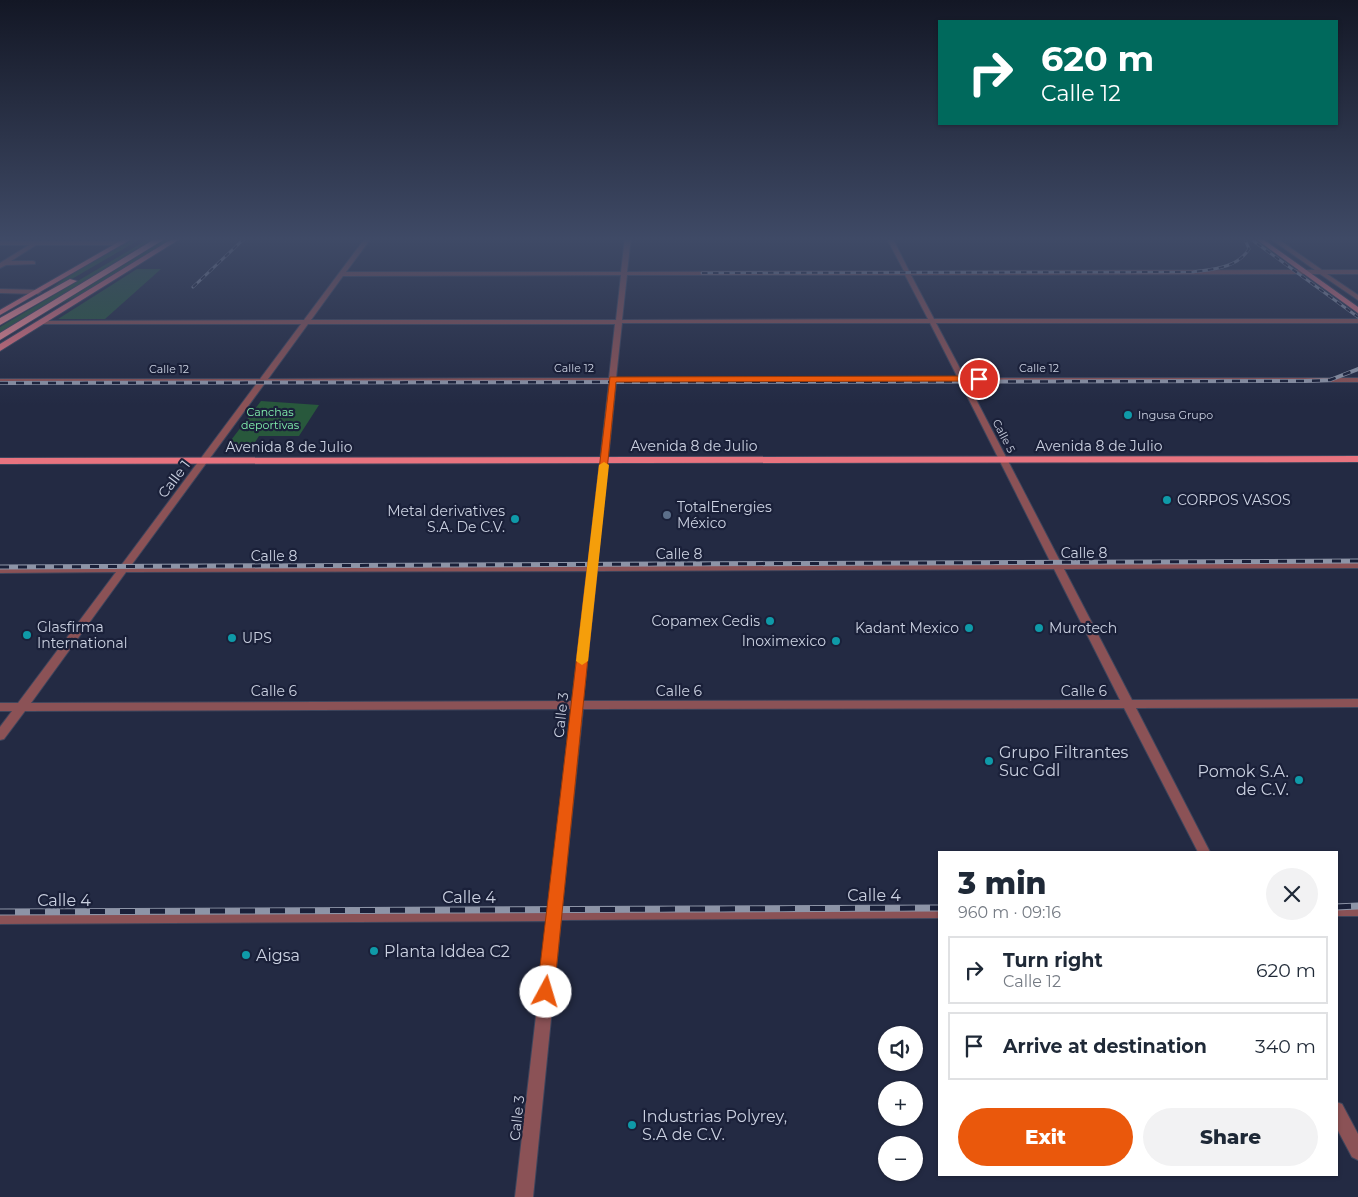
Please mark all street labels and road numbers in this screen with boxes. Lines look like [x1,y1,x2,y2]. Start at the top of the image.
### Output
street label: Calle 12 [554,361,594,375]
street label: Calle 12 [1019,361,1059,375]
street label: Calle 12 [149,362,189,376]
street label: Calle 5 [990,417,1018,455]
street label: Avenida 8 de Julio [630,437,758,455]
street label: Avenida 8 de Julio [1035,437,1163,455]
street label: Avenida 8 de Julio [225,438,353,456]
street label: Calle 1 [154,456,194,502]
street label: Calle 8 [1061,544,1107,562]
street label: Calle 8 [656,545,702,563]
street label: Calle 8 [251,547,297,565]
street label: Calle 6 [251,682,298,700]
street label: Calle 6 [656,682,703,700]
street label: Calle 6 [1061,682,1108,700]
street label: Calle 3 [550,691,572,739]
street label: Calle 4 [847,886,901,905]
street label: Calle 4 [442,888,496,907]
street label: Calle 4 [37,891,91,910]
street label: Calle 3 [506,1094,528,1142]

